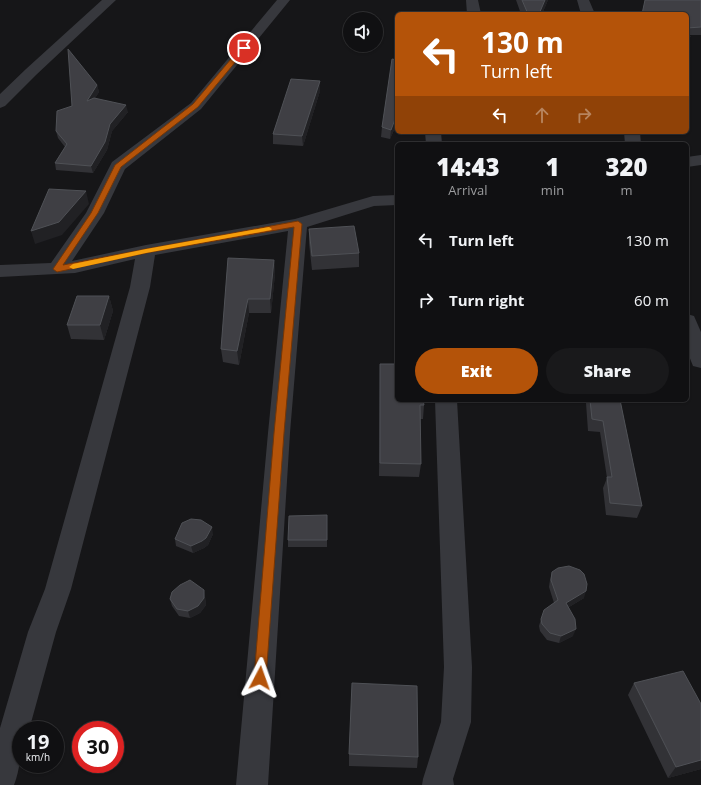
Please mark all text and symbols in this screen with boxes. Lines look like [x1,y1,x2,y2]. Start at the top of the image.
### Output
map controls [343,12,383,52]
button: sound [343,12,383,52]
text: 130 m [481,23,564,61]
icon: left [415,28,467,80]
pin [227,31,261,65]
icon: arrive [233,37,255,59]
text: Turn left [481,59,552,83]
icon: left [489,104,511,126]
icon: ahead [531,104,553,126]
icon: right [573,104,595,126]
text: 14:43 [436,150,500,183]
text: 1 [545,150,560,183]
text: 320 [605,150,648,183]
text: Arrival [448,181,487,199]
text: min [541,181,564,199]
text: m [621,181,633,199]
icon: left [415,229,437,251]
text: Turn left [449,230,514,250]
text: 130 m [625,230,669,250]
icon: right [415,289,437,311]
text: Turn right [449,290,524,310]
text: 60 m [634,290,669,310]
button: Exit [415,348,538,394]
button: Share [546,348,669,394]
position arrow [239,657,281,699]
speed limit sign: 30 [72,721,124,773]
text: 19 [27,728,49,755]
text: km/h [26,750,50,764]

